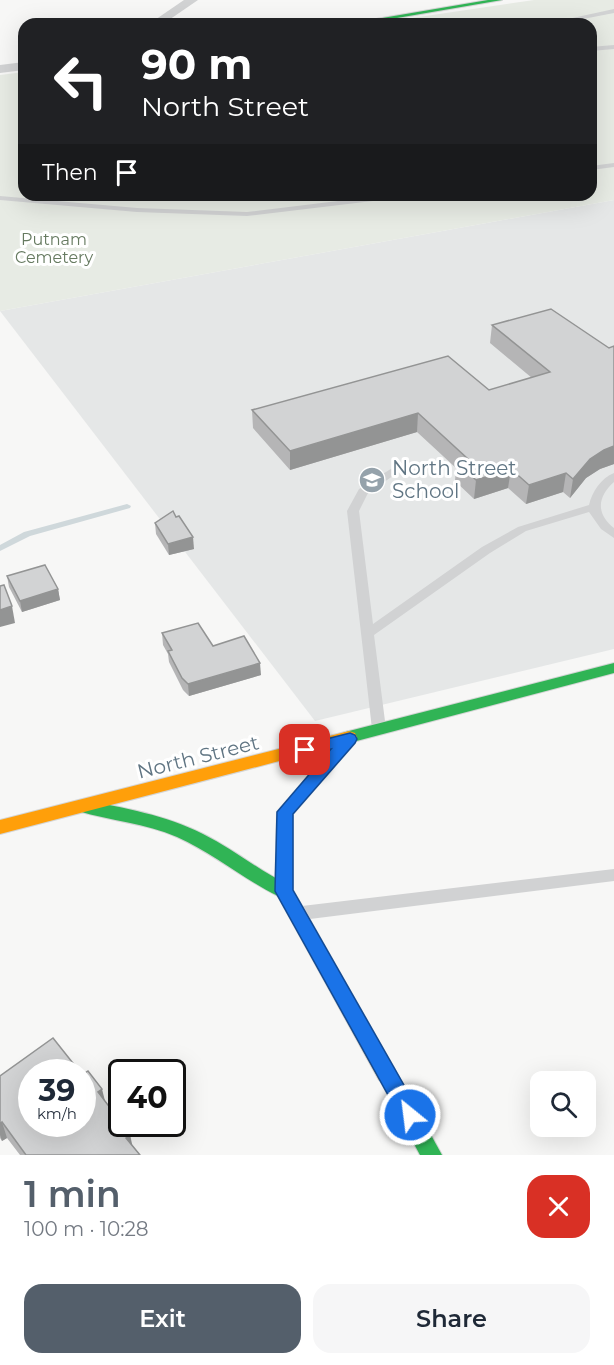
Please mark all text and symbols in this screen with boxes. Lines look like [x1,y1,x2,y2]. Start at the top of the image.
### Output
text: 90 m [141,38,252,90]
icon: left [42,42,120,120]
text: North Street [141,90,309,123]
icon: arrive [110,156,143,189]
text: Then [42,159,98,186]
park label: Putnam Cemetery [15,230,93,267]
place label: North Street School [392,456,516,503]
school or university icon: North Street School [357,465,387,495]
pin [279,724,330,775]
street label: North Street [135,730,261,784]
icon: arrive [288,733,321,766]
speed limit sign: 40 [108,1059,186,1137]
map controls [530,1071,596,1137]
button: search [530,1071,596,1137]
text: 39 [39,1072,75,1109]
position arrow [378,1083,442,1147]
text: km/h [37,1104,77,1123]
text: 1 min [24,1172,121,1216]
button: close [527,1175,590,1238]
text: 100 m · 10:28 [24,1217,149,1241]
button: Exit [24,1284,301,1353]
button: Share [313,1284,590,1353]

